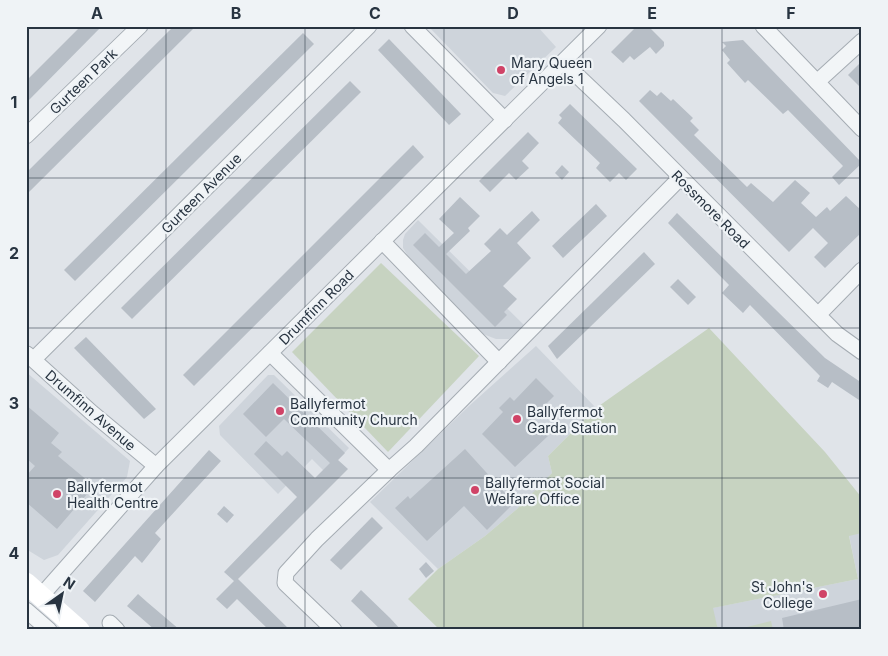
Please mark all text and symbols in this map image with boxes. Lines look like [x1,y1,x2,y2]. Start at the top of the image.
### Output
text: A [91,3,103,23]
text: B [231,3,241,23]
text: C [369,3,381,23]
text: D [507,3,519,23]
text: E [647,3,657,23]
text: F [786,3,796,23]
street label: Gurteen Park [46,44,120,117]
place label: Mary Queen of Angels 1 [511,54,592,87]
marker: Mary Queen of Angels 1 [495,64,507,76]
text: 1 [11,92,17,112]
street label: Gurteen Avenue [157,149,245,237]
street label: Rossmore Road [668,166,754,252]
text: 2 [9,243,19,263]
street label: Drumfinn Road [275,266,357,348]
street label: Drumfinn Avenue [42,366,140,454]
text: 3 [9,393,19,413]
place label: Ballyfermot Community Church [290,395,418,428]
place label: Ballyfermot Garda Station [527,403,617,436]
marker: Ballyfermot Community Church [274,405,286,417]
marker: Ballyfermot Garda Station [511,413,523,425]
place label: Ballyfermot Social Welfare Office [485,474,605,507]
place label: Ballyfermot Health Centre [67,478,158,511]
marker: Ballyfermot Social Welfare Office [469,484,481,496]
marker: Ballyfermot Health Centre [51,488,63,500]
text: 4 [9,543,20,563]
north arrow [38,568,88,618]
text: N [60,573,78,593]
place label: St John's College [751,578,813,611]
marker: St John's College [817,588,829,600]

